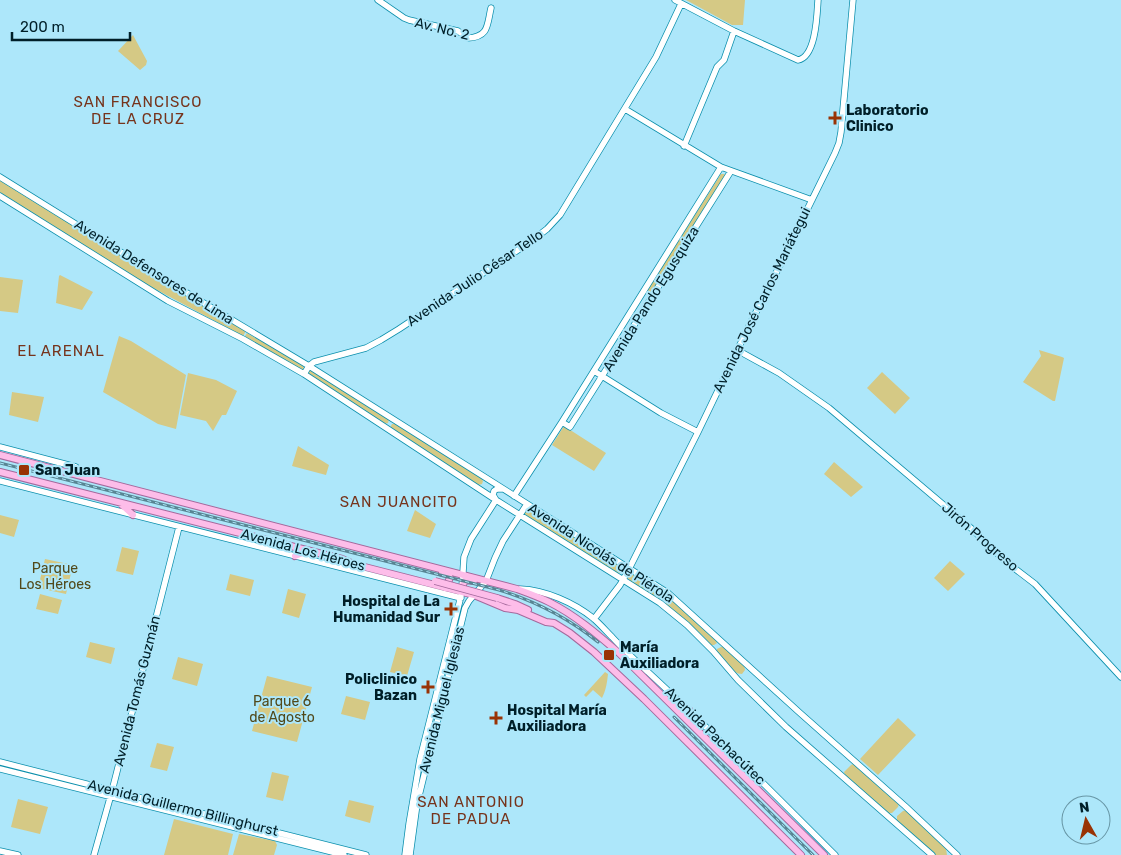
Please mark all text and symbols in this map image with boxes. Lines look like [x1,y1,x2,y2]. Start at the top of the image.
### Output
scale bar [12,10,130,42]
street label: Av. No. 2 [413,14,471,44]
text: 200 m [20,18,65,36]
district label: SAN FRANCISCO DE LA CRUZ [74,93,202,128]
place label: Laboratorio Clinico [846,102,928,135]
marker: Laboratorio Clinico [828,111,842,125]
street label: Avenida José Carlos Mariátegui [710,205,814,395]
street label: Avenida Defensores de Lima [71,216,237,328]
street label: Avenida Pando Egusquiza [599,223,703,375]
street label: Avenida Julio César Tello [404,226,546,330]
district label: EL ARENAL [17,342,105,360]
place label: San Juan [35,462,100,479]
marker: San Juan [17,463,31,477]
district label: SAN JUANCITO [340,493,458,511]
street label: Avenida Nicolás de Piérola [525,499,677,607]
street label: Jirón Progreso [938,499,1022,575]
street label: Avenida Los Héroes [239,525,367,575]
park label: Parque Los Héroes [19,560,91,593]
place label: Hospital de La Humanidad Sur [333,593,441,626]
marker: Hospital de La Humanidad Sur [444,602,458,616]
street label: Avenida Tomás Guzmán [110,614,164,768]
street label: Avenida Miguel Iglesias [416,625,468,775]
place label: María Auxiliadora [620,639,699,672]
marker: María Auxiliadora [602,648,616,662]
place label: Policlinico Bazan [345,671,417,704]
marker: Policlinico Bazan [421,680,435,694]
street label: Avenida Pachacútec [661,684,769,789]
park label: Parque 6 de Agosto [249,693,315,726]
place label: Hospital María Auxiliadora [507,702,607,735]
marker: Hospital María Auxiliadora [489,711,503,725]
street label: Avenida Guillermo Billinghurst [86,776,280,840]
district label: SAN ANTONIO DE PADUA [417,793,525,828]
north arrow [1061,795,1111,845]
text: N [1078,799,1090,817]

